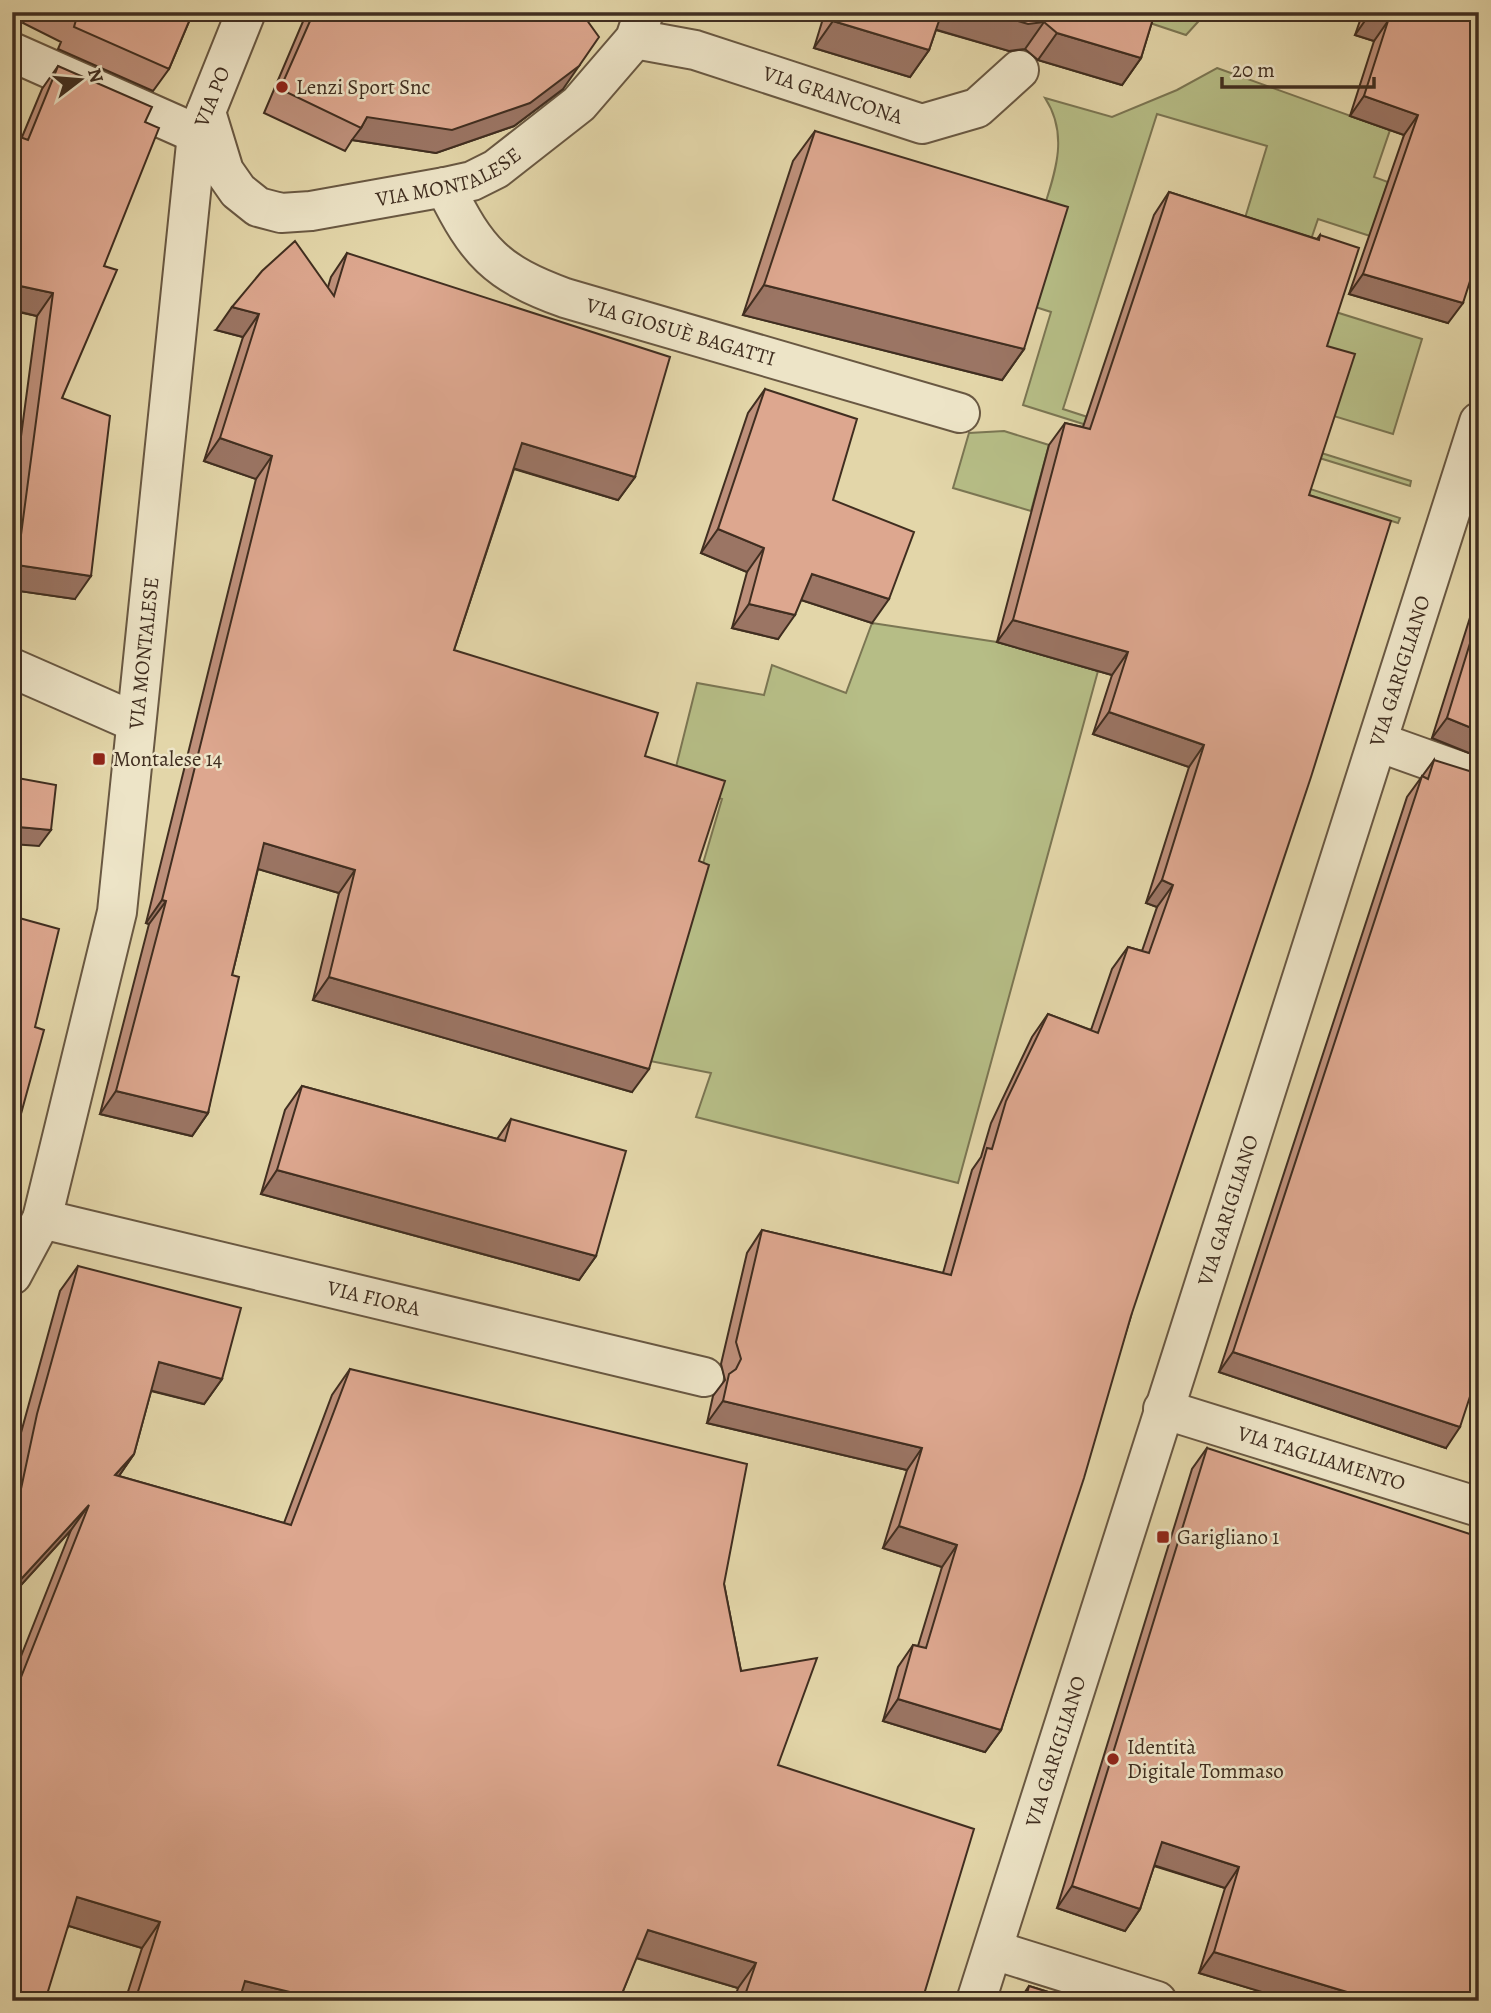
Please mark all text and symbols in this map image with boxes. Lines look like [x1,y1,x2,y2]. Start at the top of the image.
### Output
north arrow [46,46,116,116]
scale bar [1222,46,1374,90]
text: 20 m [1232,56,1275,84]
street label: VIA GRANCONA [758,59,907,131]
street label: VIA PO [187,62,237,132]
text: N [81,65,110,86]
place label: Lenzi Sport Snc [296,73,431,101]
marker: Lenzi Sport Snc [274,79,290,95]
street label: VIA MONTALESE [373,141,527,213]
street label: VIA GIOSUÈ BAGATTI [582,291,779,373]
street label: VIA MONTALESE [122,575,165,731]
street label: VIA GARIGLIANO [1362,592,1437,751]
place label: Montalese 14 [113,745,222,773]
marker: Montalese 14 [91,751,107,767]
street label: VIA GARIGLIANO [1190,1131,1265,1290]
street label: VIA FIORA [323,1273,424,1323]
street label: VIA TAGLIAMENTO [1233,1419,1409,1497]
place label: Garigliano 1 [1177,1523,1279,1551]
marker: Garigliano 1 [1155,1529,1171,1545]
street label: VIA GARIGLIANO [1018,1672,1093,1831]
place label: Identità Digitale Tommaso [1127,1733,1284,1785]
marker: Identità Digitale Tommaso [1105,1751,1121,1767]

